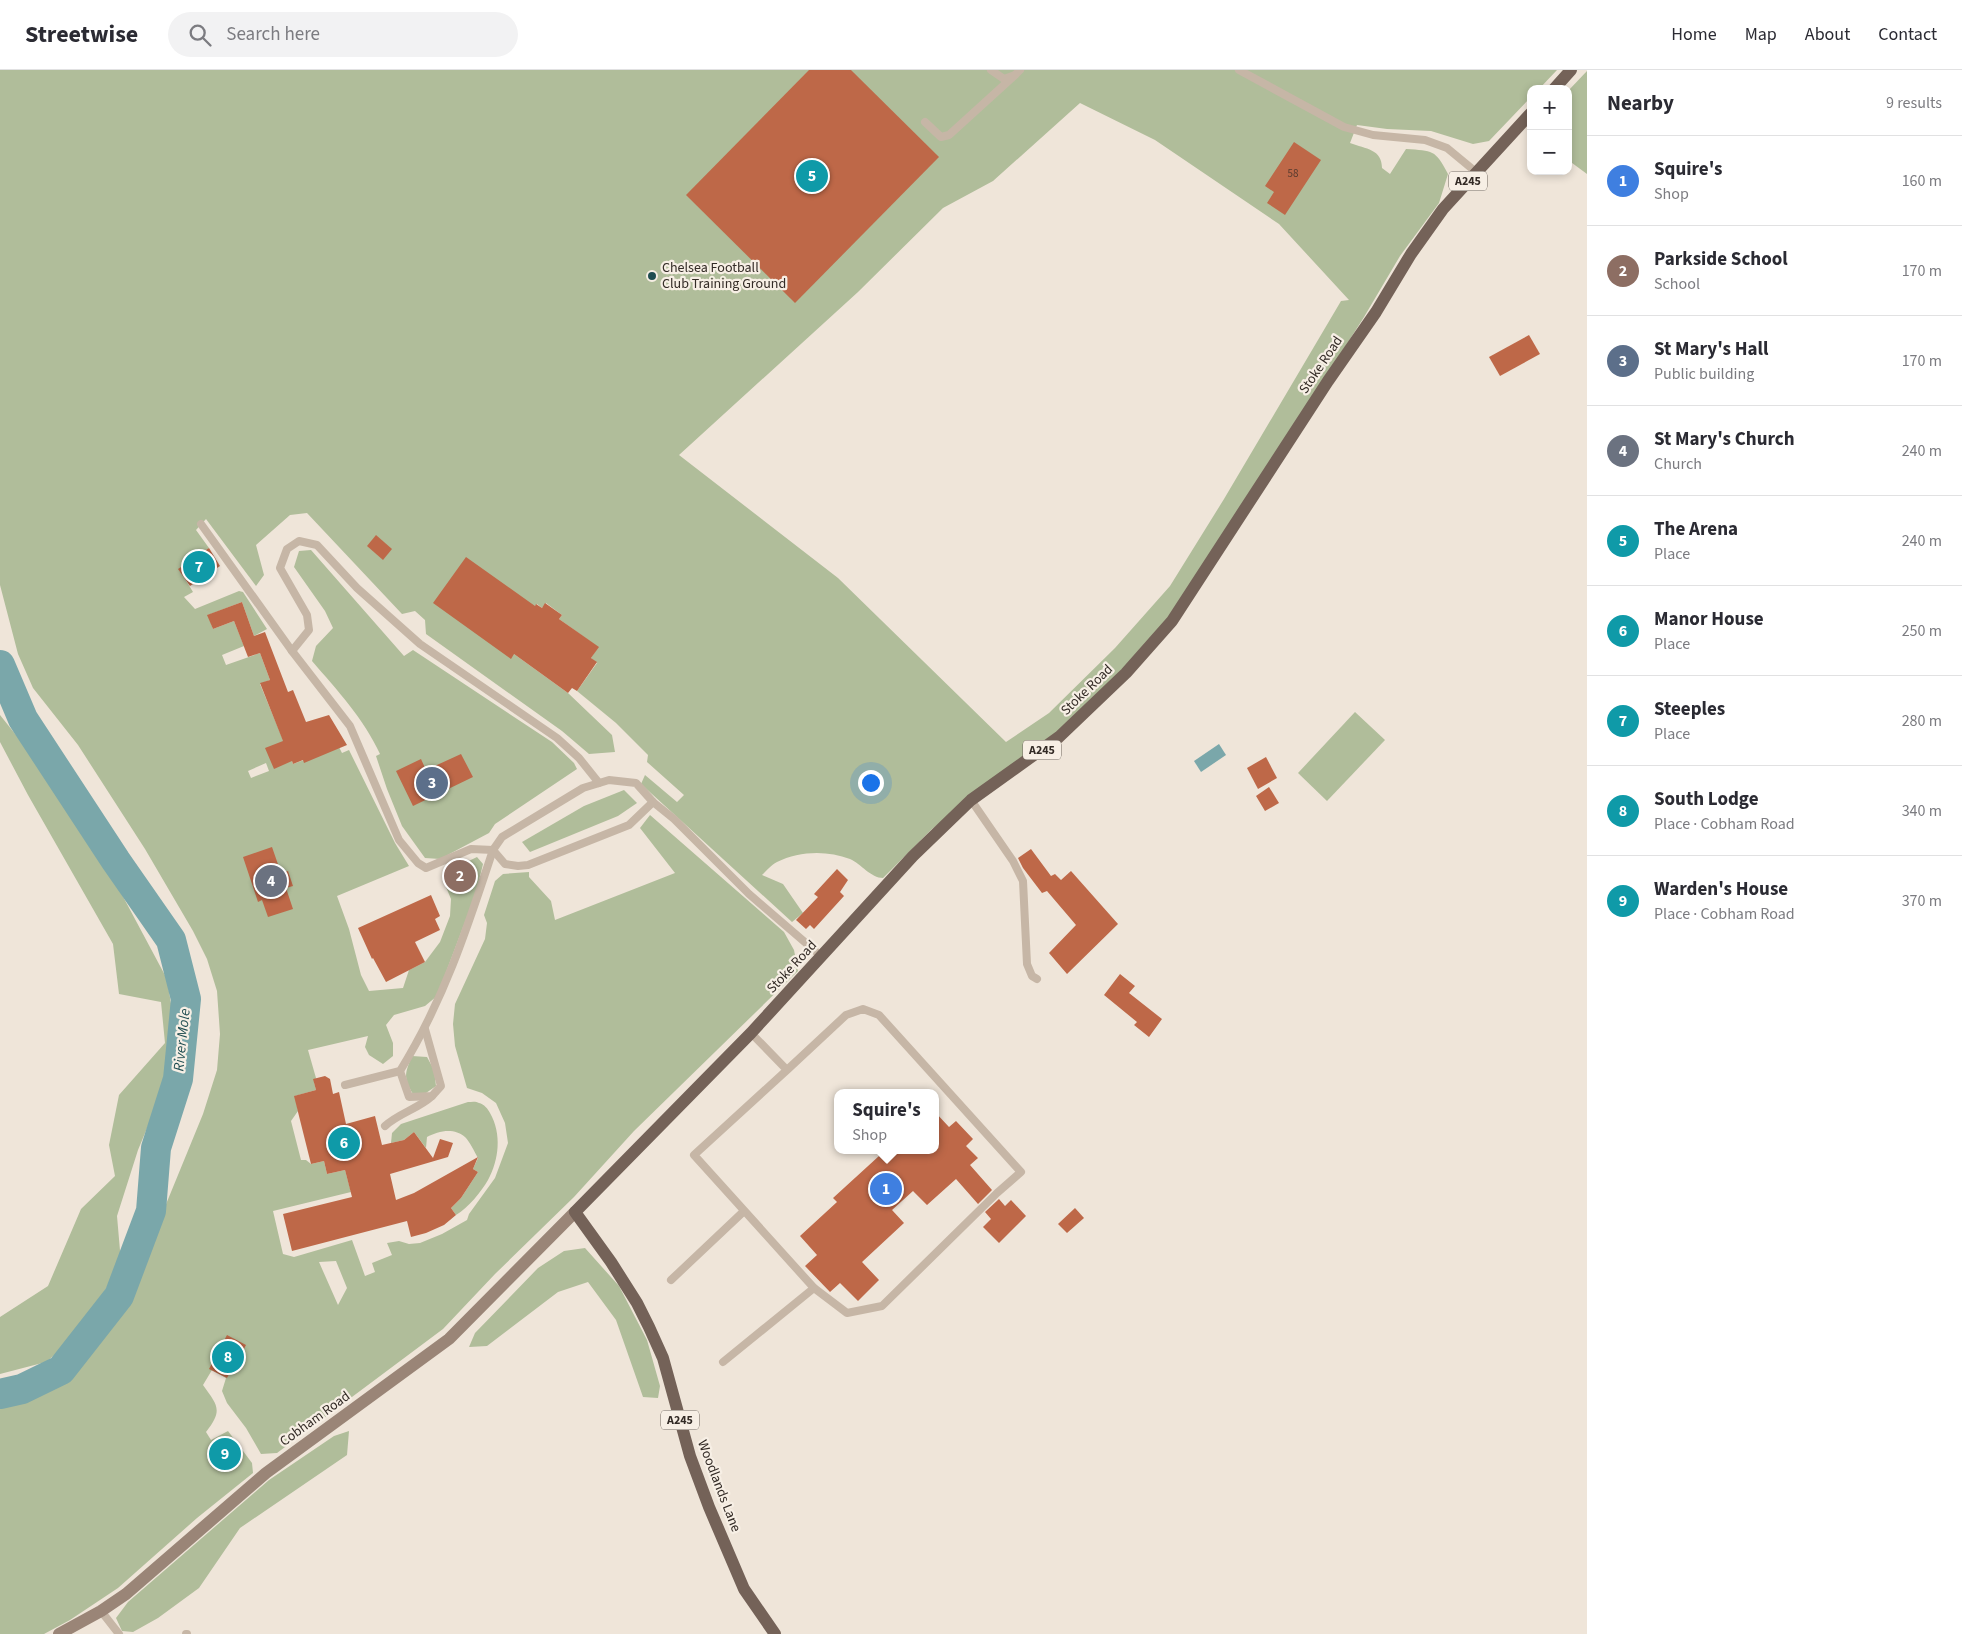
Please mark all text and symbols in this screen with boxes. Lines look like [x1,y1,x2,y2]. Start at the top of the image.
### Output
search box [168,12,518,57]
text: Streetwise [25,17,138,52]
icon: search [186,21,214,49]
text: Search here [226,21,320,48]
text: Home [1671,22,1717,47]
text: Map [1745,22,1777,47]
text: About [1805,22,1850,47]
text: Contact [1878,22,1937,47]
map controls [1527,85,1572,175]
button: + [1527,85,1572,130]
text: Nearby [1607,88,1674,118]
text: 9 results [1886,92,1942,114]
button: − [1527,130,1572,175]
text: Squire's [1654,156,1722,183]
pin: 5 [796,157,828,195]
house number: 58 [1288,166,1299,181]
text: 1 [1619,170,1627,192]
text: 160 m [1902,170,1942,192]
road number: A245 [1449,172,1487,190]
text: Shop [1654,183,1689,205]
text: Parkside School [1654,246,1788,273]
place label: Chelsea Football Club Training Ground [662,258,786,294]
text: 2 [1619,260,1627,282]
text: 170 m [1902,260,1942,282]
marker: Chelsea Football Club Training Ground [646,270,658,282]
text: School [1654,273,1700,295]
street label: Stoke Road [1294,332,1348,398]
text: St Mary's Hall [1654,336,1768,363]
text: 3 [1619,350,1627,372]
text: 170 m [1902,350,1942,372]
text: Public building [1654,363,1754,385]
text: St Mary's Church [1654,426,1795,453]
text: 4 [1619,440,1627,462]
text: 240 m [1902,440,1942,462]
text: Church [1654,453,1702,475]
text: The Arena [1654,516,1738,543]
text: 5 [1619,530,1627,552]
text: 240 m [1902,530,1942,552]
text: Place [1654,543,1690,565]
pin: 7 [183,548,215,586]
text: Manor House [1654,606,1764,633]
text: 6 [1619,620,1627,642]
text: 250 m [1902,620,1942,642]
text: Place [1654,633,1690,655]
street label: Stoke Road [1056,660,1118,720]
text: Steeples [1654,696,1725,723]
text: 7 [1619,710,1627,732]
text: 280 m [1902,710,1942,732]
text: Place [1654,723,1690,745]
road number: A245 [1023,740,1061,760]
pin: 3 [416,764,448,802]
your location [858,770,884,796]
text: South Lodge [1654,786,1758,813]
text: 8 [1619,800,1627,822]
text: 340 m [1902,800,1942,822]
text: Place · Cobham Road [1654,813,1795,835]
pin: 2 [444,857,476,895]
pin: 4 [255,862,287,900]
text: Warden's House [1654,876,1788,903]
text: 9 [1619,890,1627,912]
text: 370 m [1902,890,1942,912]
text: Place · Cobham Road [1654,903,1795,925]
street label: Stoke Road [762,936,822,998]
water label: River Mole [168,1008,196,1072]
popup [834,1089,939,1154]
text: Squire's [852,1097,921,1124]
pin: 6 [328,1124,360,1162]
text: Shop [852,1124,887,1146]
pin: 1 [870,1170,902,1208]
pin: 8 [212,1338,244,1376]
street label: Cobham Road [276,1387,354,1451]
road number: A245 [661,1410,699,1430]
pin: 9 [209,1435,241,1473]
street label: Woodlands Lane [692,1437,746,1535]

